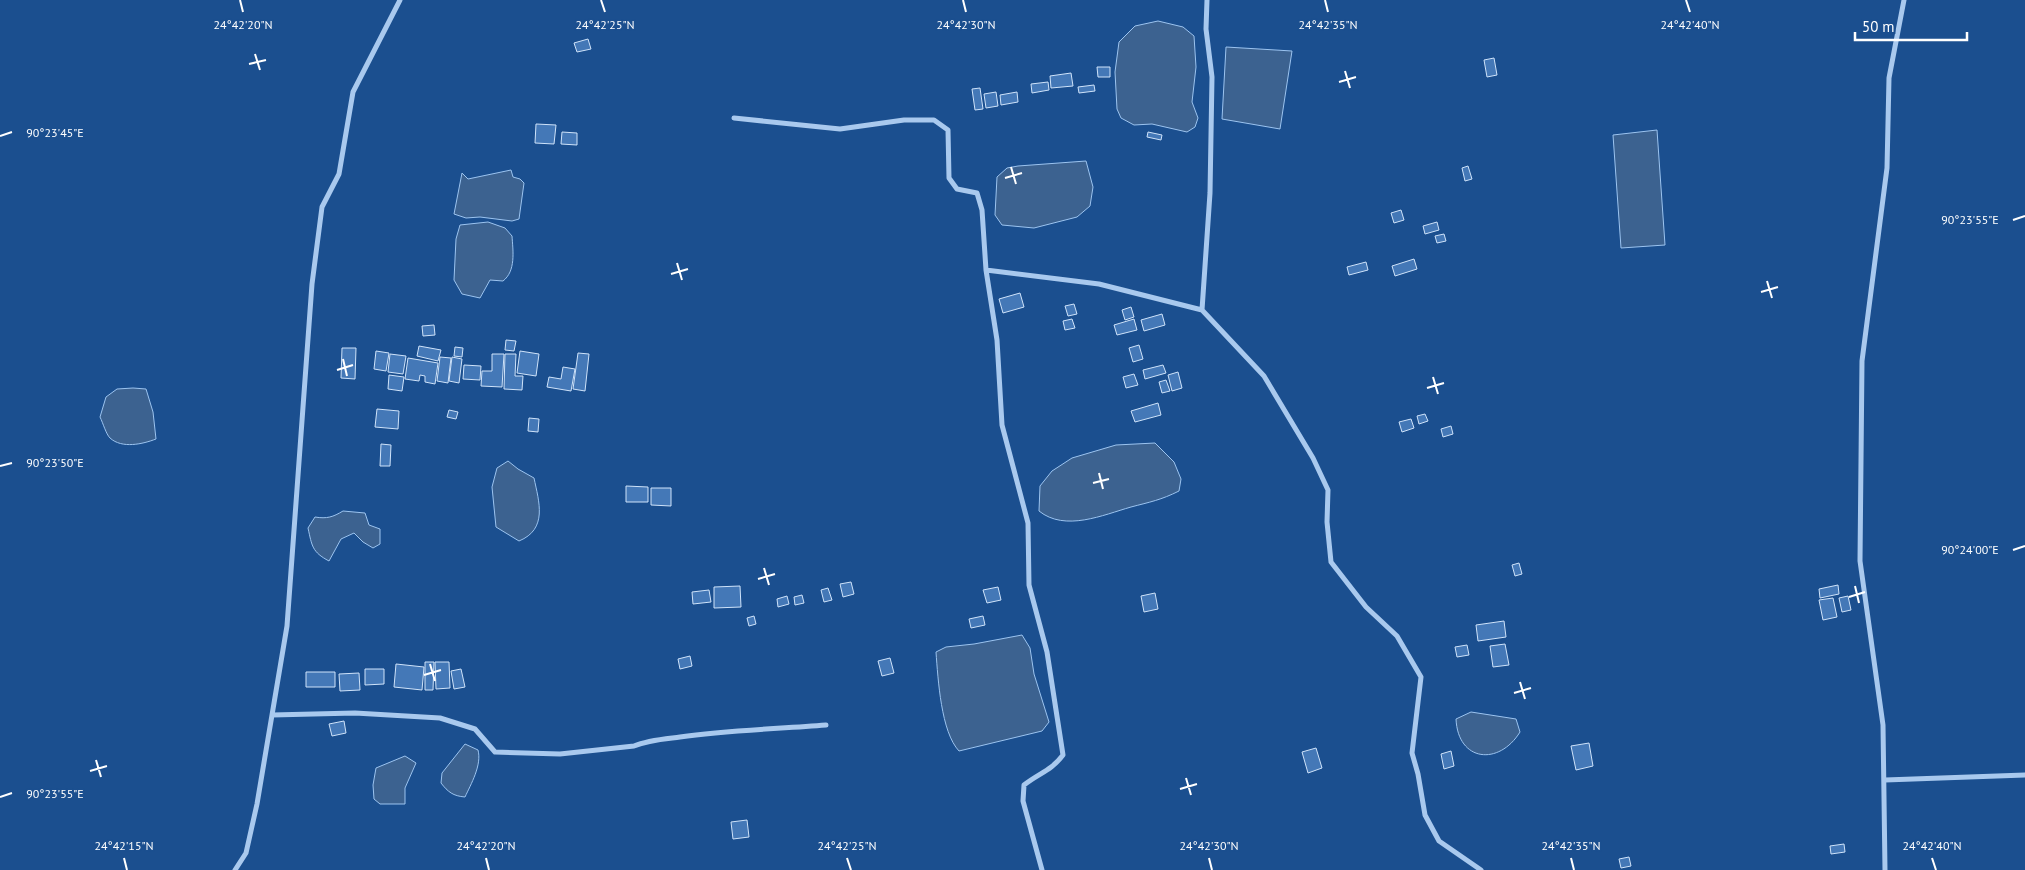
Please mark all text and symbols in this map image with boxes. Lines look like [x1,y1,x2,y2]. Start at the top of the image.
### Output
scale bar [1855,10,1968,42]
text: 24°42'20"N [213,17,273,32]
text: 24°42'25"N [575,17,635,32]
text: 24°42'30"N [936,17,996,32]
text: 24°42'35"N [1298,17,1358,32]
text: 24°42'40"N [1660,17,1720,32]
text: 50 m [1862,17,1895,36]
text: 90°23'45"E [26,125,84,140]
text: 90°23'55"E [1941,212,1999,227]
text: 90°23'50"E [26,455,84,470]
text: 90°24'00"E [1941,542,1999,557]
text: 90°23'55"E [26,786,84,801]
text: 24°42'15"N [94,838,154,853]
text: 24°42'20"N [456,838,516,853]
text: 24°42'25"N [817,838,877,853]
text: 24°42'30"N [1179,838,1239,853]
text: 24°42'35"N [1541,838,1601,853]
text: 24°42'40"N [1902,838,1962,853]

